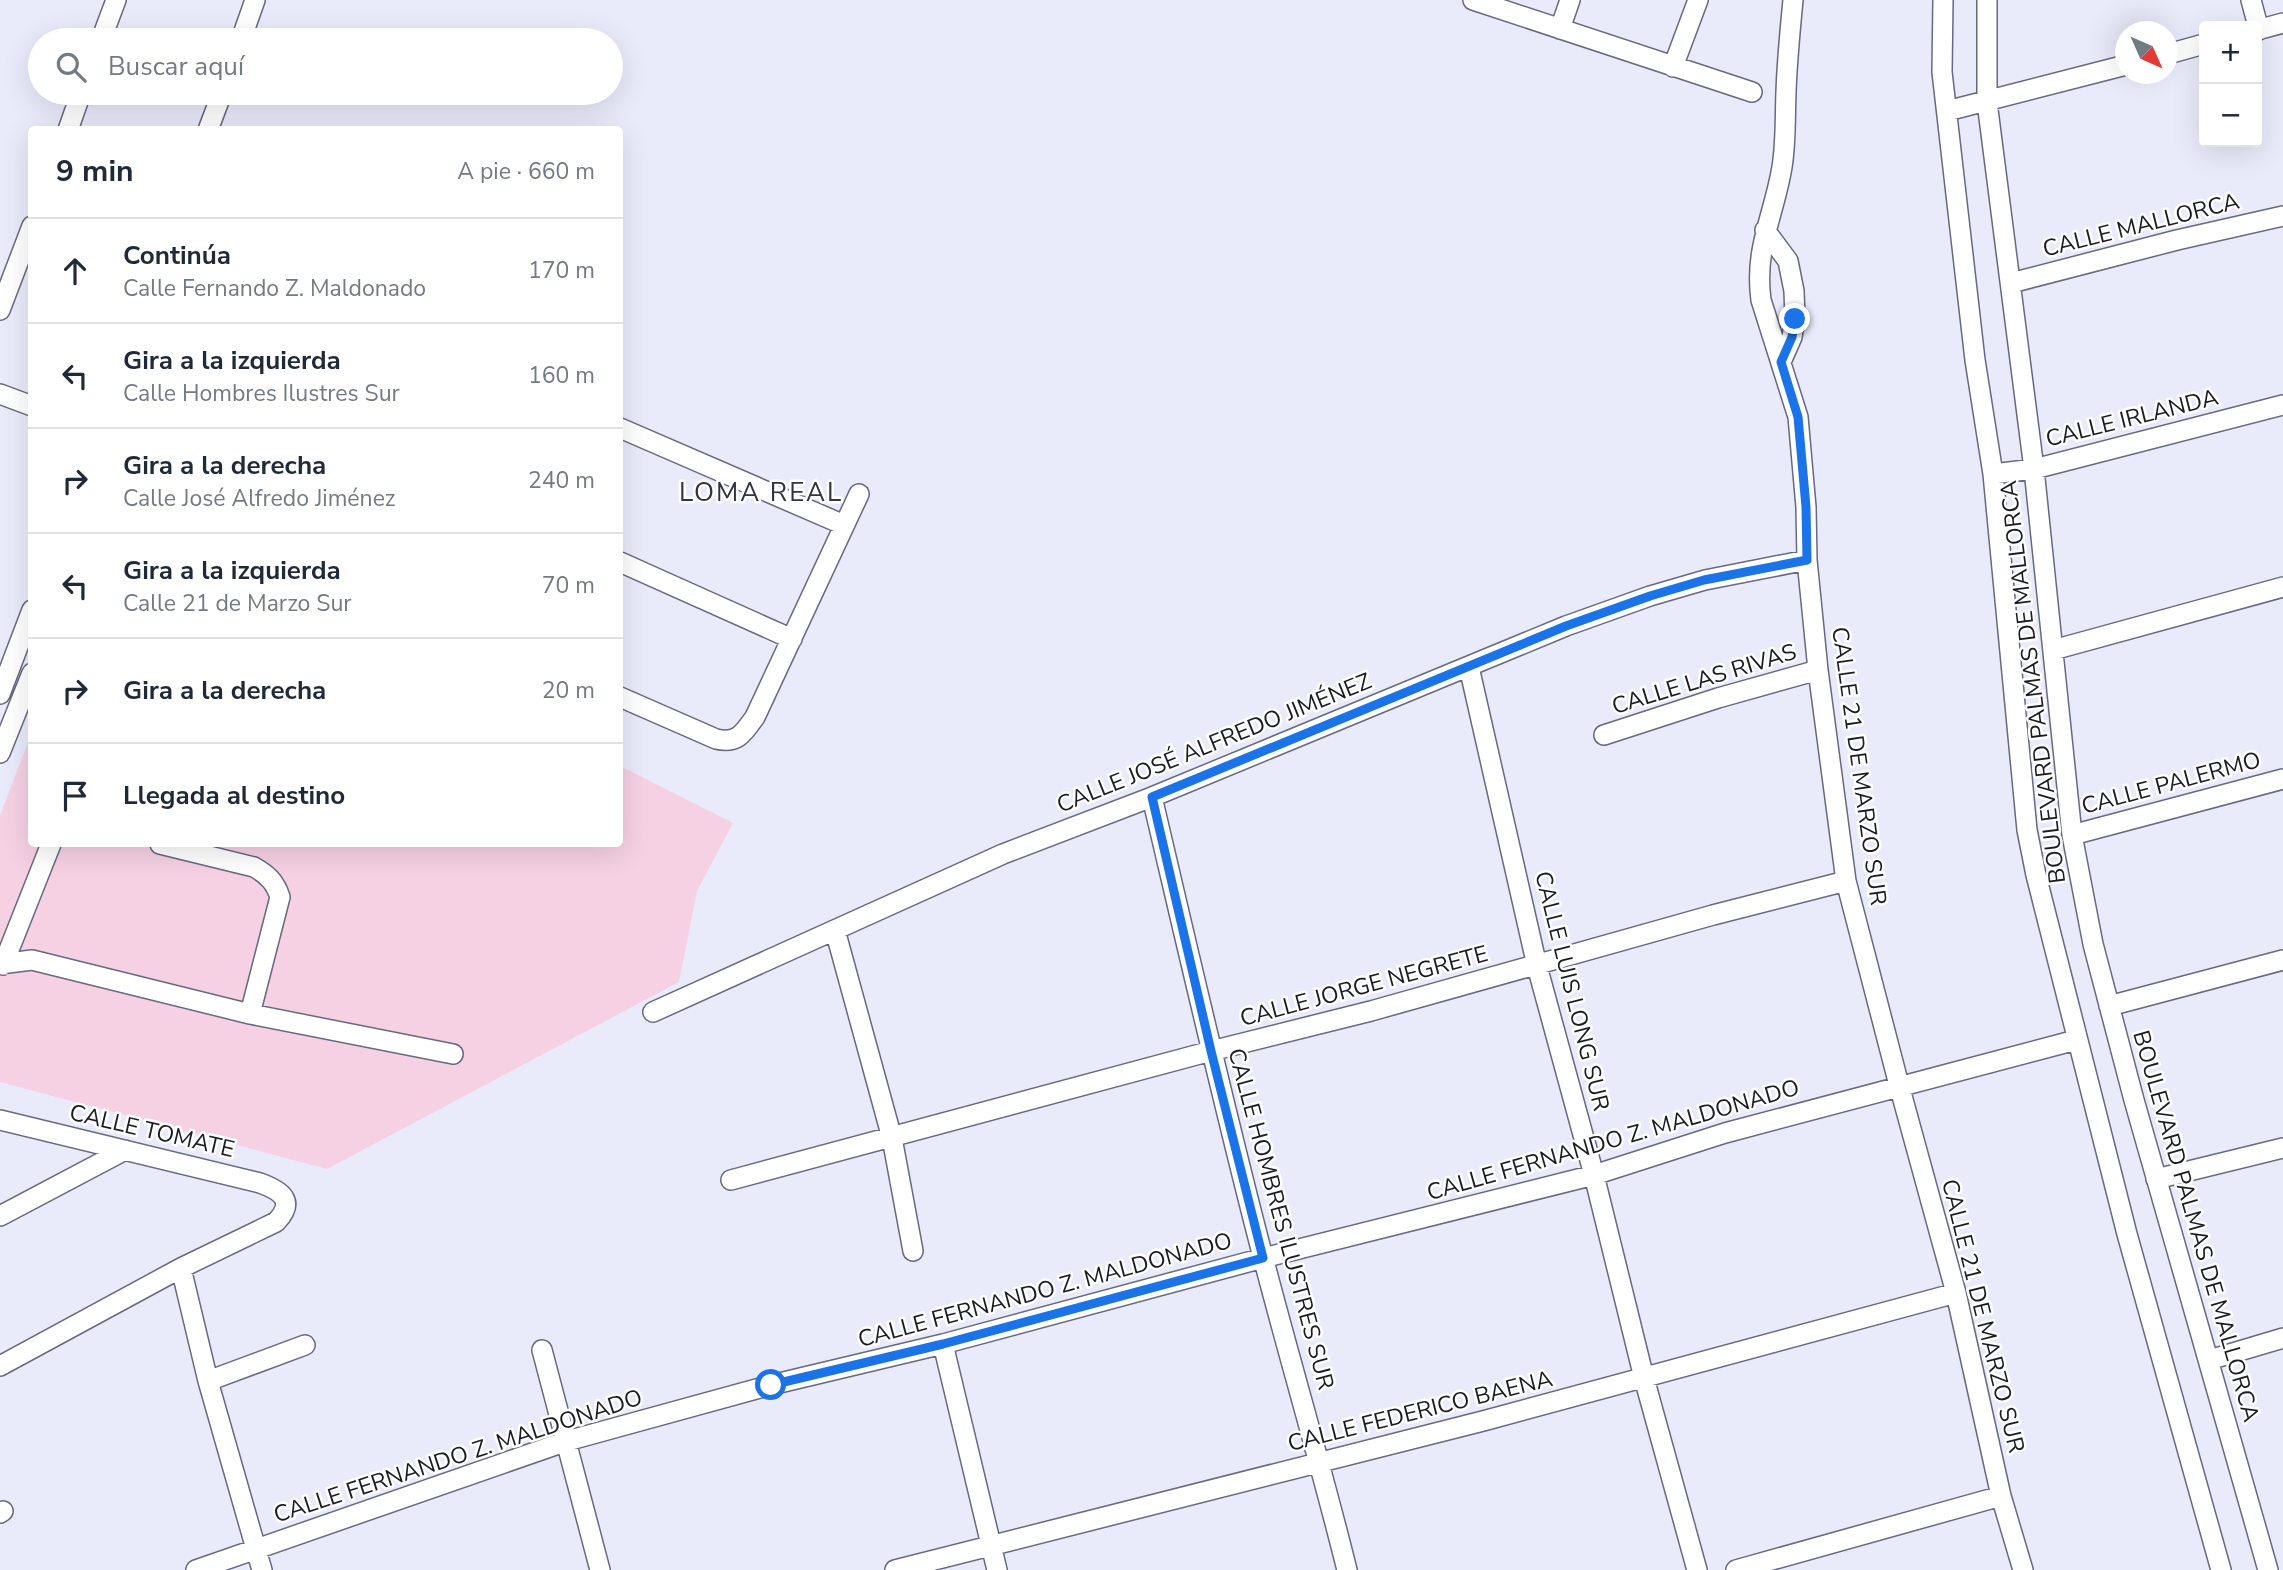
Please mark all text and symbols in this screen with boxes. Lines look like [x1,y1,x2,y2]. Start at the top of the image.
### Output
north arrow [2115,21,2178,84]
map controls [2199,21,2262,147]
button: + [2199,21,2262,84]
search box [28,28,623,105]
icon: search [52,48,90,86]
text: Buscar aquí [108,49,244,84]
button: − [2199,84,2262,147]
text: 9 min [56,151,134,192]
text: A pie · 660 m [457,156,595,187]
street label: CALLE MALLORCA [2040,186,2243,264]
text: Continúa [123,238,231,273]
icon: ahead [56,252,94,290]
text: 170 m [528,255,595,286]
text: Calle Fernando Z. Maldonado [123,273,426,304]
route end [1779,303,1810,334]
text: Gira a la izquierda [123,343,341,378]
icon: left [56,357,94,395]
text: 160 m [528,360,595,391]
text: Calle Hombres Ilustres Sur [123,378,400,409]
street label: CALLE IRLANDA [2042,382,2222,454]
text: Gira a la derecha [123,448,326,483]
icon: right [56,462,94,500]
text: 240 m [528,465,595,496]
district label: LOMA REAL [679,475,843,510]
street label: BOULEVARD PALMAS DE MALLORCA [1993,479,2073,885]
text: Calle José Alfredo Jiménez [123,483,396,514]
text: Gira a la izquierda [123,553,341,588]
icon: left [56,567,94,605]
text: 70 m [542,570,595,601]
text: Calle 21 de Marzo Sur [123,588,352,619]
street label: CALLE 21 DE MARZO SUR [1824,625,1894,907]
street label: CALLE LAS RIVAS [1608,636,1800,722]
street label: CALLE JOSÉ ALFREDO JIMÉNEZ [1052,665,1376,820]
icon: right [56,672,94,710]
text: Gira a la derecha [123,673,326,708]
text: 20 m [542,675,595,706]
street label: CALLE PALERMO [2078,744,2264,822]
icon: arrive [56,777,94,815]
text: Llegada al destino [123,778,345,813]
street label: CALLE LUIS LONG SUR [1527,868,1617,1114]
street label: CALLE JORGE NEGRETE [1237,938,1491,1034]
street label: BOULEVARD PALMAS DE MALLORCA [2125,1027,2267,1425]
street label: CALLE HOMBRES ILUSTRES SUR [1220,1045,1342,1393]
street label: CALLE FERNANDO Z. MALDONADO [1423,1072,1803,1208]
street label: CALLE TOMATE [66,1097,238,1165]
street label: CALLE 21 DE MARZO SUR [1934,1176,2032,1456]
street label: CALLE FERNANDO Z. MALDONADO [855,1225,1235,1355]
street label: CALLE FEDERICO BAENA [1284,1363,1556,1459]
route start [755,1369,786,1400]
street label: CALLE FERNANDO Z. MALDONADO [270,1382,646,1530]

